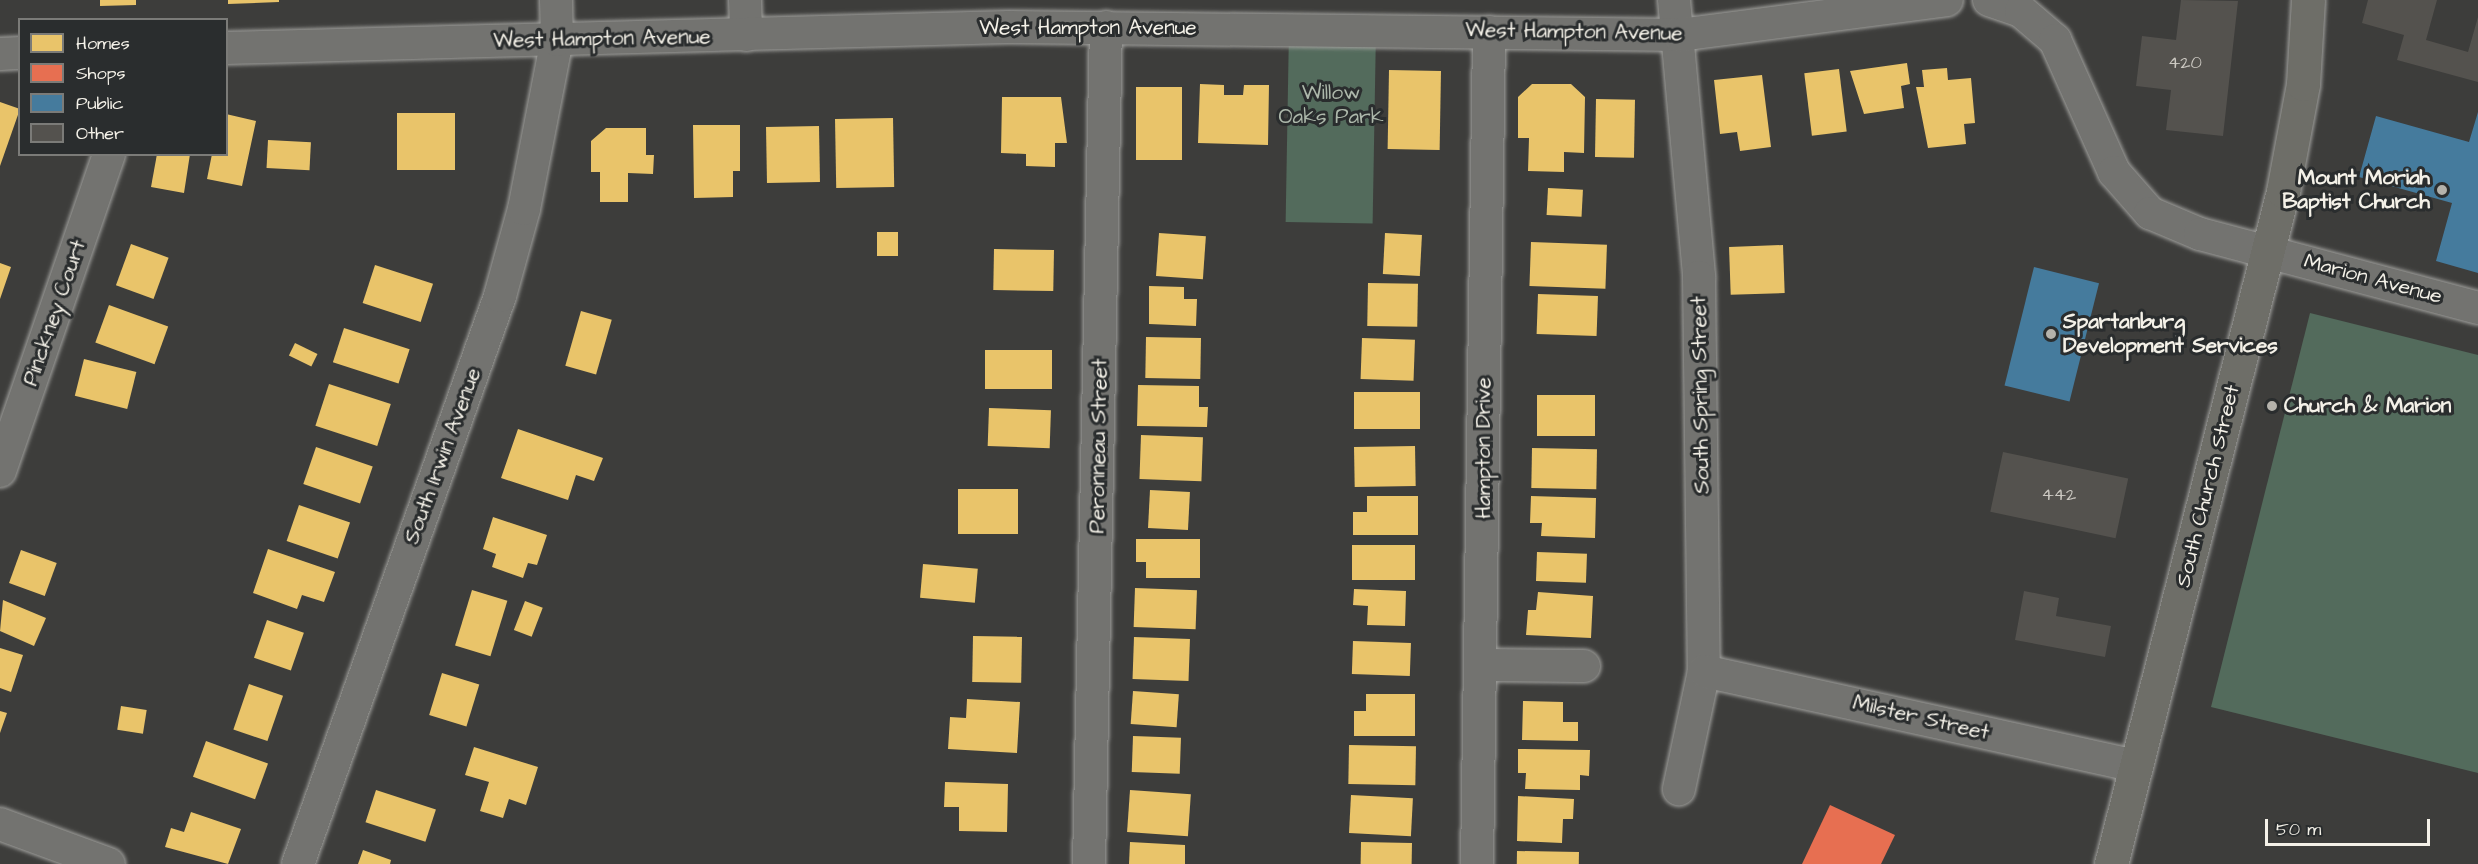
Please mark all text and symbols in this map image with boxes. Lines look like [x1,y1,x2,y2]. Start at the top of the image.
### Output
street label: West Hampton Avenue [979,15,1197,41]
legend [18,18,228,156]
street label: West Hampton Avenue [1465,18,1683,46]
street label: West Hampton Avenue [493,25,711,53]
text: Homes [76,31,130,56]
house number: 420 [2168,52,2202,74]
text: Shops [76,61,126,86]
park label: Willow Oaks Park [1278,80,1384,130]
text: Public [76,91,124,116]
text: Other [76,121,124,146]
place label: Mount Moriah Baptist Church [2282,165,2430,215]
marker: Mount Moriah Baptist Church [2435,183,2449,197]
street label: Pinckney Court [18,237,92,389]
street label: Marion Avenue [2301,248,2445,310]
street label: South Spring Street [1687,296,1715,494]
place label: Spartanburg Development Services [2063,309,2278,359]
marker: Spartanburg Development Services [2044,327,2058,341]
street label: Peronneau Street [1085,358,1113,534]
street label: South Irwin Avenue [399,365,487,547]
street label: Hampton Drive [1471,377,1497,519]
street label: South Church Street [2171,382,2245,590]
place label: Church & Marion [2284,393,2451,419]
marker: Church & Marion [2265,399,2279,413]
house number: 442 [2042,484,2076,506]
street label: Milster Street [1850,690,1992,746]
scale bar [2268,807,2433,845]
text: 50 m [2276,817,2321,842]

